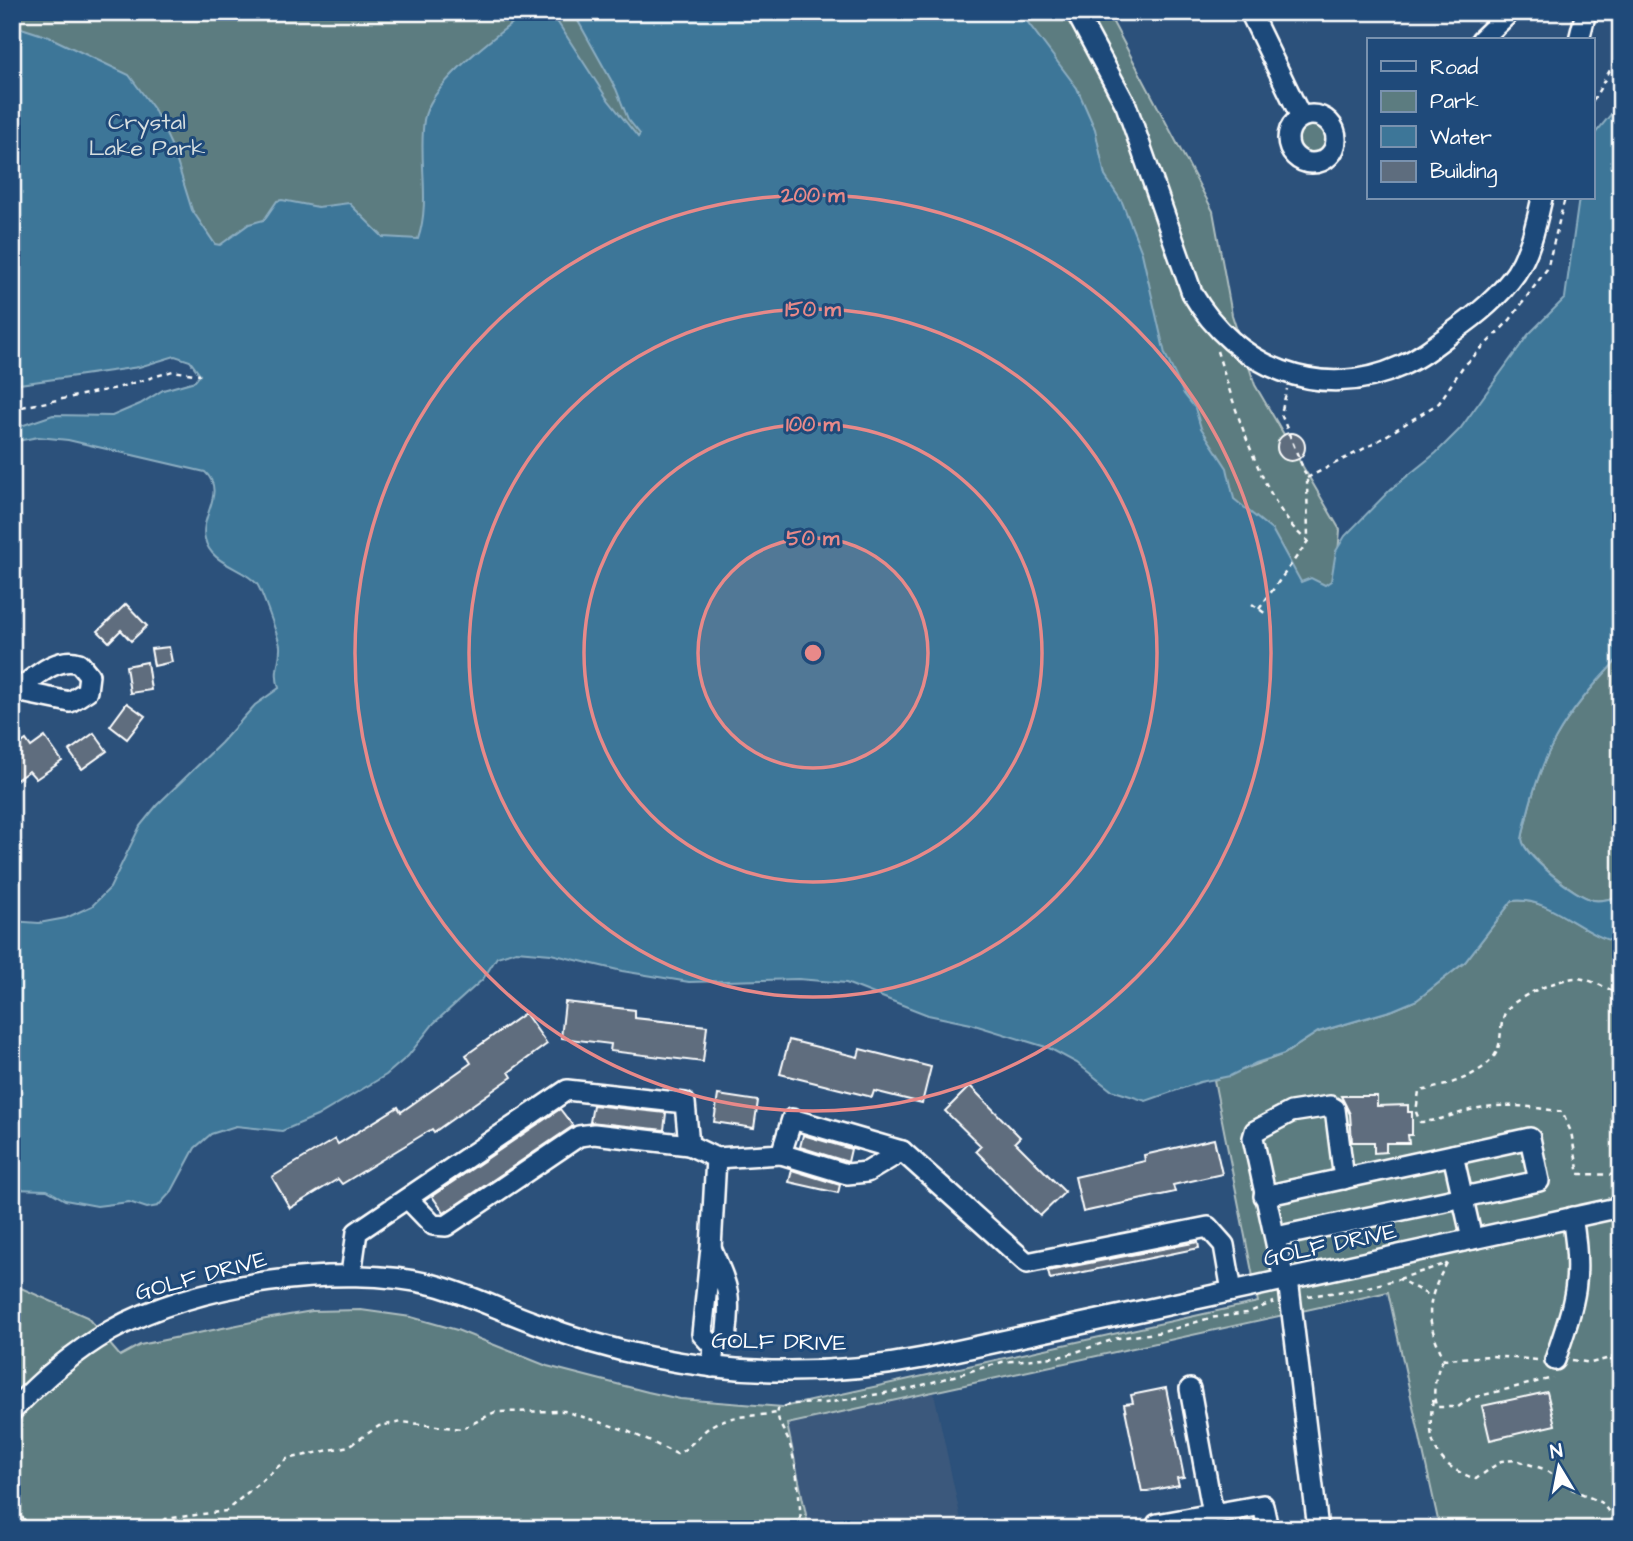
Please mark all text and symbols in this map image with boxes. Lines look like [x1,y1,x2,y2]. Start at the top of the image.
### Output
legend [1367,38,1594,200]
text: Road [1430,53,1478,82]
text: Park [1430,87,1479,116]
park label: Crystal Lake Park [89,106,205,164]
text: Water [1430,123,1492,152]
text: Building [1430,157,1498,188]
text: 200 m [780,181,845,210]
text: 150 m [785,295,841,324]
text: 100 m [786,410,841,439]
text: 50 m [787,524,840,553]
centre of rings [801,641,825,665]
street label: GOLF DRIVE [1261,1215,1400,1275]
street label: GOLF DRIVE [132,1243,271,1309]
street label: GOLF DRIVE [711,1325,847,1359]
north arrow [1524,1432,1594,1502]
text: N [1548,1437,1565,1466]

